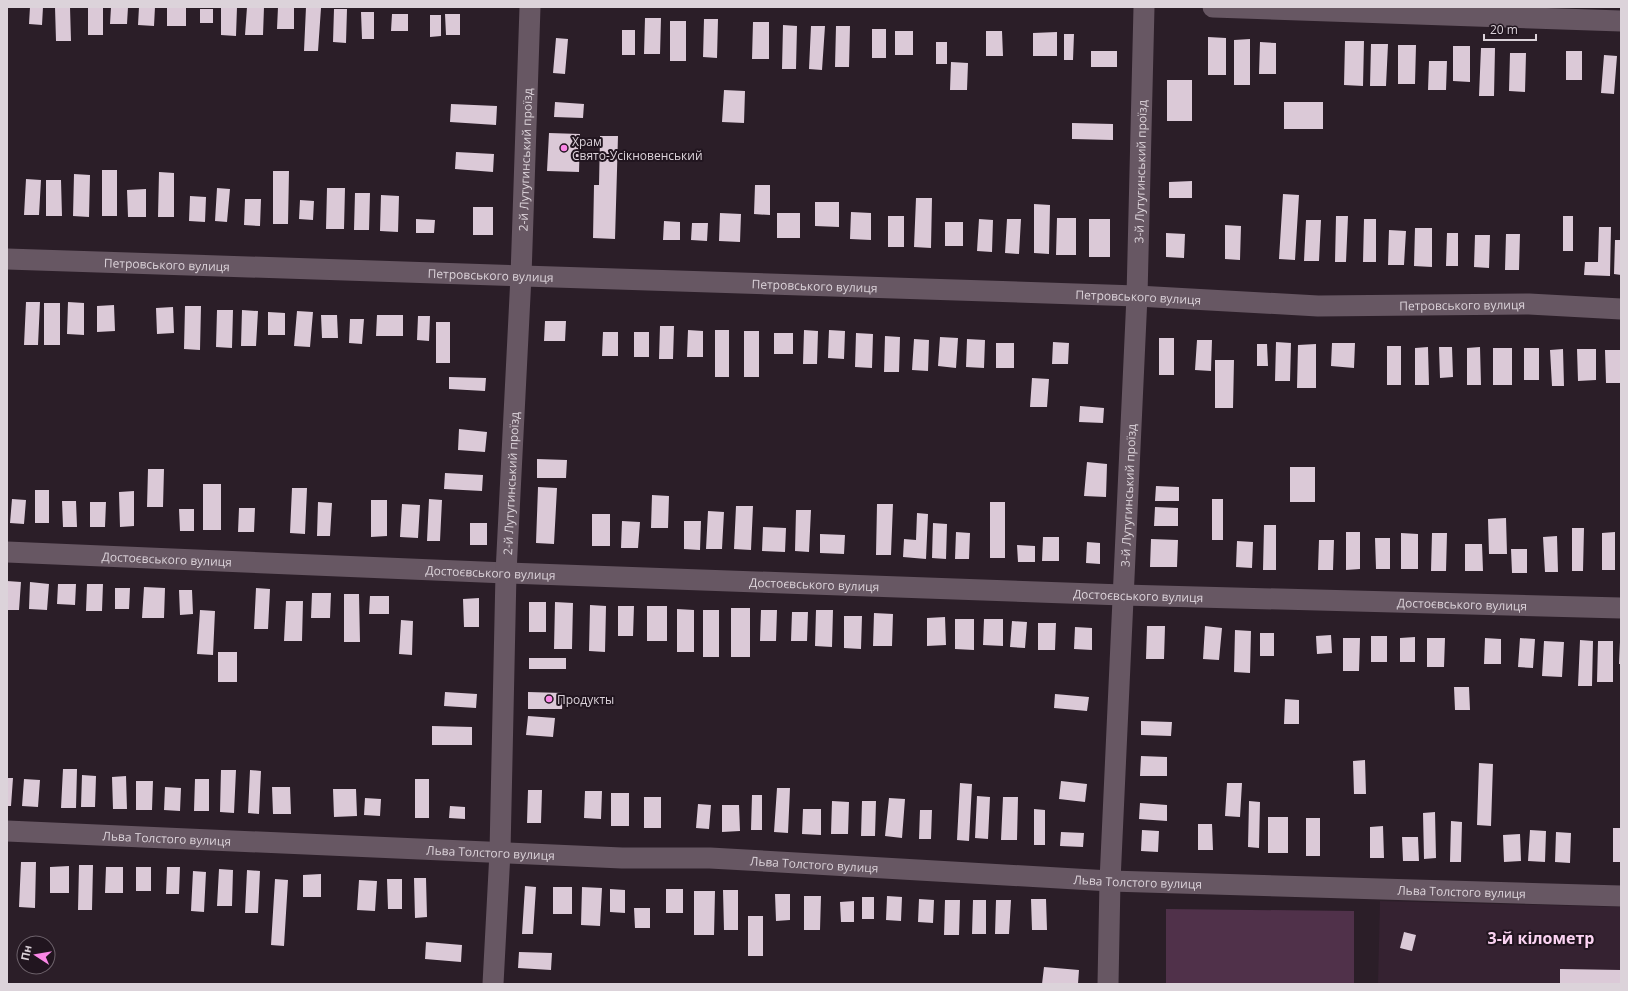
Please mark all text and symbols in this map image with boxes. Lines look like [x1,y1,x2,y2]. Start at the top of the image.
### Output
scale bar [1484,16,1536,42]
text: 20 m [1490,21,1518,38]
street label: 2-й Лутугинський проїзд [514,88,536,232]
street label: 3-й Лутугинський проїзд [1130,100,1150,243]
place label: Храм Свято-Усікновенський [572,133,703,164]
marker: Храм Свято-Усікновенський [559,143,569,153]
street label: Петровського вулиця [104,254,230,275]
street label: Петровського вулиця [428,264,554,285]
street label: Петровського вулиця [751,275,878,296]
street label: Петровського вулиця [1075,285,1202,308]
street label: Петровського вулиця [1399,296,1525,314]
street label: 2-й Лутугинський проїзд [498,411,523,555]
street label: 3-й Лутугинський проїзд [1116,423,1140,567]
street label: Достоєвського вулиця [101,547,232,570]
street label: Достоєвського вулиця [425,561,556,583]
street label: Достоєвського вулиця [749,573,880,595]
street label: Достоєвського вулиця [1073,585,1203,606]
street label: Достоєвського вулиця [1397,594,1527,614]
place label: Продукты [557,691,614,708]
marker: Продукты [544,694,554,704]
street label: Льва Толстого вулиця [102,827,231,849]
street label: Льва Толстого вулиця [426,841,555,864]
street label: Льва Толстого вулиця [750,852,879,876]
street label: Льва Толстого вулиця [1073,870,1202,892]
street label: Льва Толстого вулиця [1397,881,1526,902]
district label: 3-й кілометр [1488,927,1594,949]
north arrow [16,935,56,975]
text: Пн [17,944,35,962]

